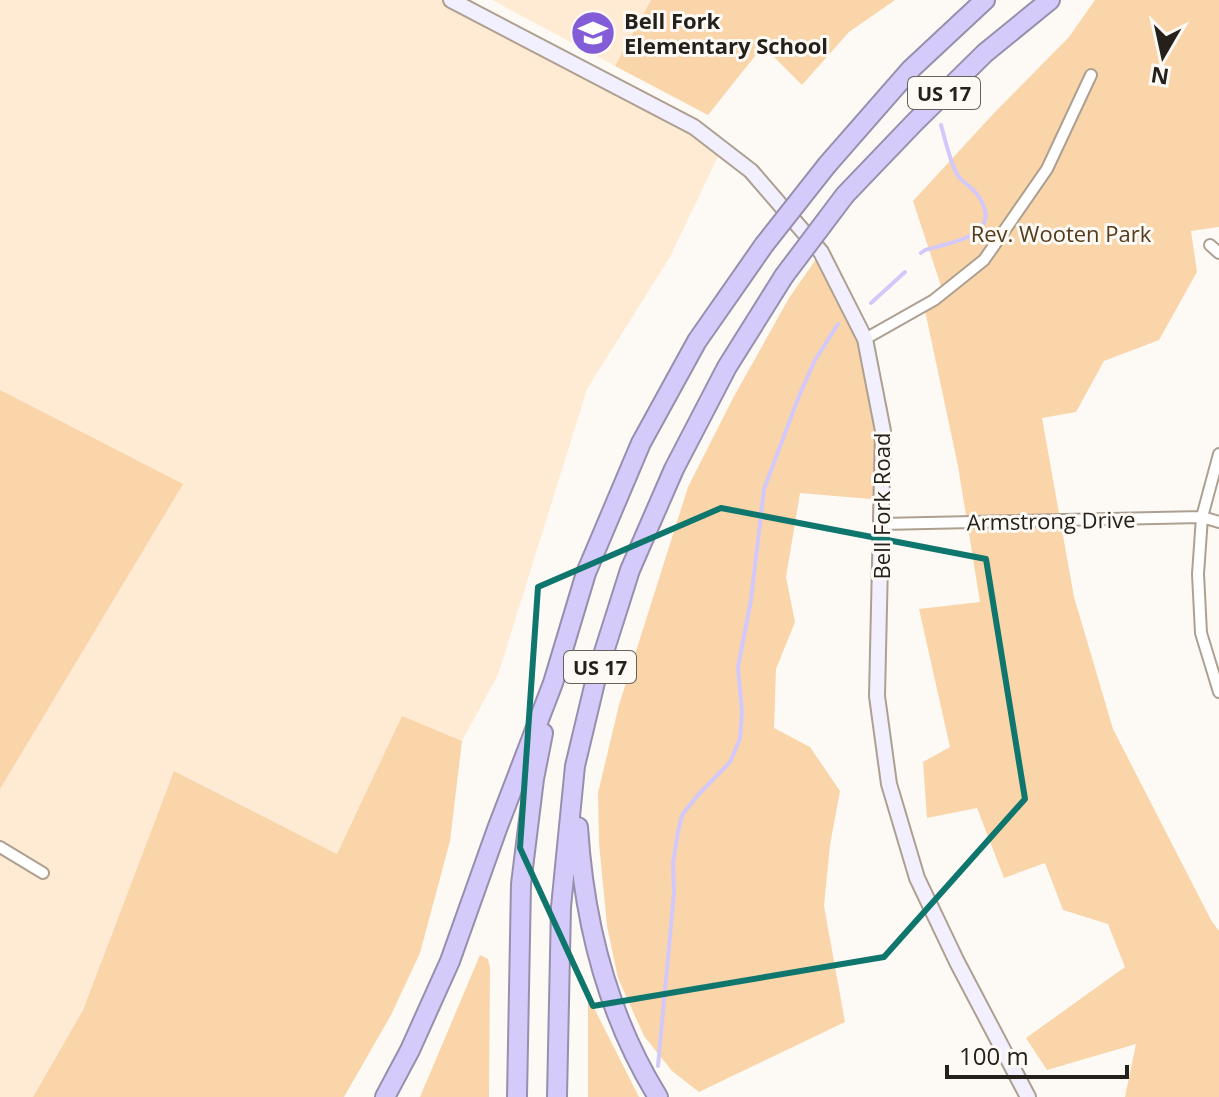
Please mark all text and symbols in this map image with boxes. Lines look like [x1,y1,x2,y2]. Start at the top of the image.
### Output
place label: Bell Fork Elementary School [624,5,828,60]
school or university icon: Bell Fork Elementary School [569,9,617,57]
north arrow [1123,16,1203,96]
text: N [1149,61,1171,93]
road number: US 17 [908,77,980,109]
park label: Rev. Wooten Park [971,218,1152,248]
street label: Bell Fork Road [866,433,896,579]
street label: Armstrong Drive [966,504,1136,536]
road number: US 17 [564,651,636,683]
scale bar [947,1029,1127,1079]
text: 100 m [959,1039,1029,1072]

